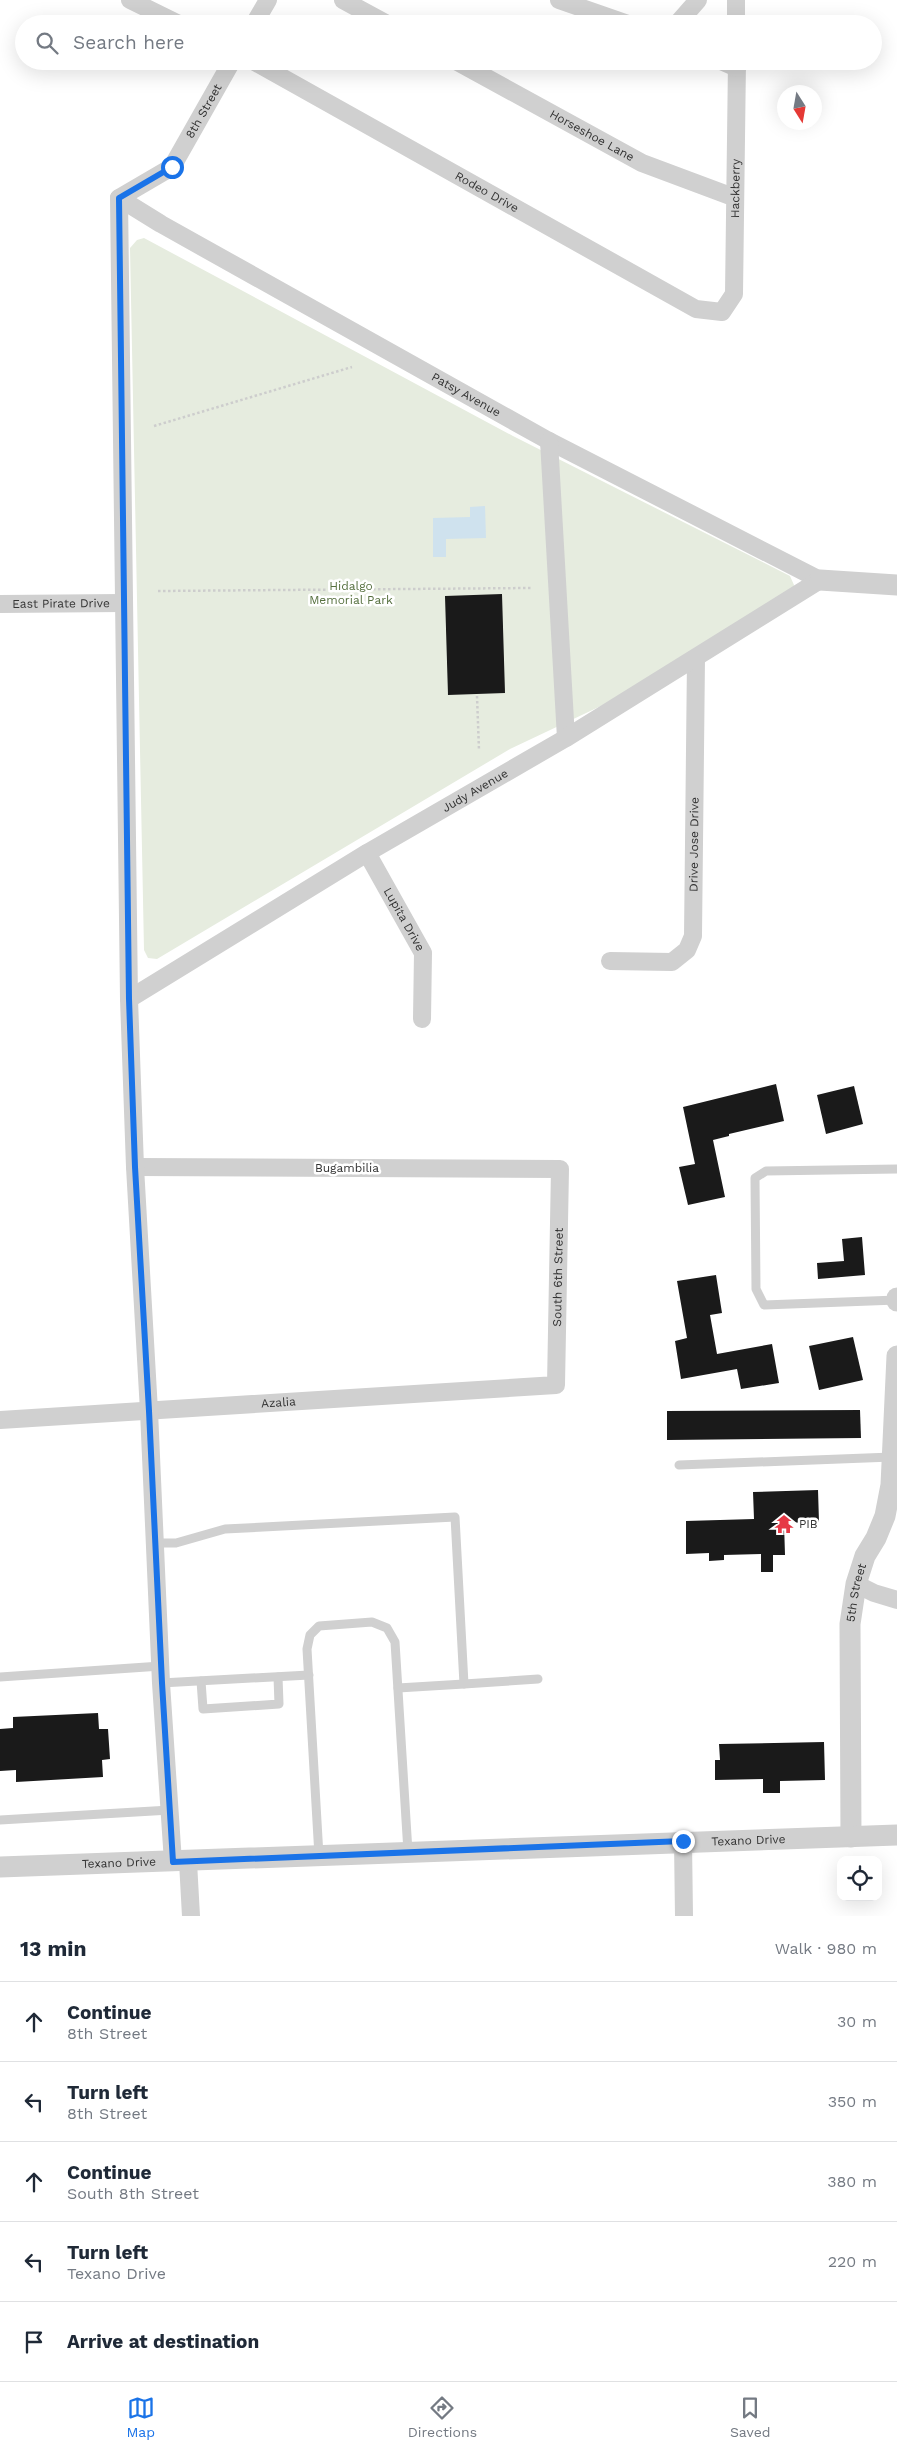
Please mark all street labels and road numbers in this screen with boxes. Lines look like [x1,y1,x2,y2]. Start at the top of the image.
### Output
street label: 8th Street [183,81,225,141]
street label: Horseshoe Lane [547,107,637,164]
street label: Hackberry [728,158,743,218]
street label: Rodeo Drive [453,169,521,215]
street label: Patsy Avenue [429,370,503,420]
street label: East Pirate Drive [12,596,110,611]
street label: Judy Avenue [440,766,510,815]
street label: Drive Jose Drive [686,797,702,892]
street label: Lupita Drive [381,885,428,954]
street label: Bugambilia [315,1161,379,1175]
street label: South 6th Street [550,1228,566,1327]
street label: Azalia [261,1394,296,1411]
street label: 5th Street [843,1561,869,1623]
street label: Texano Drive [711,1832,786,1849]
street label: Texano Drive [82,1854,156,1871]

